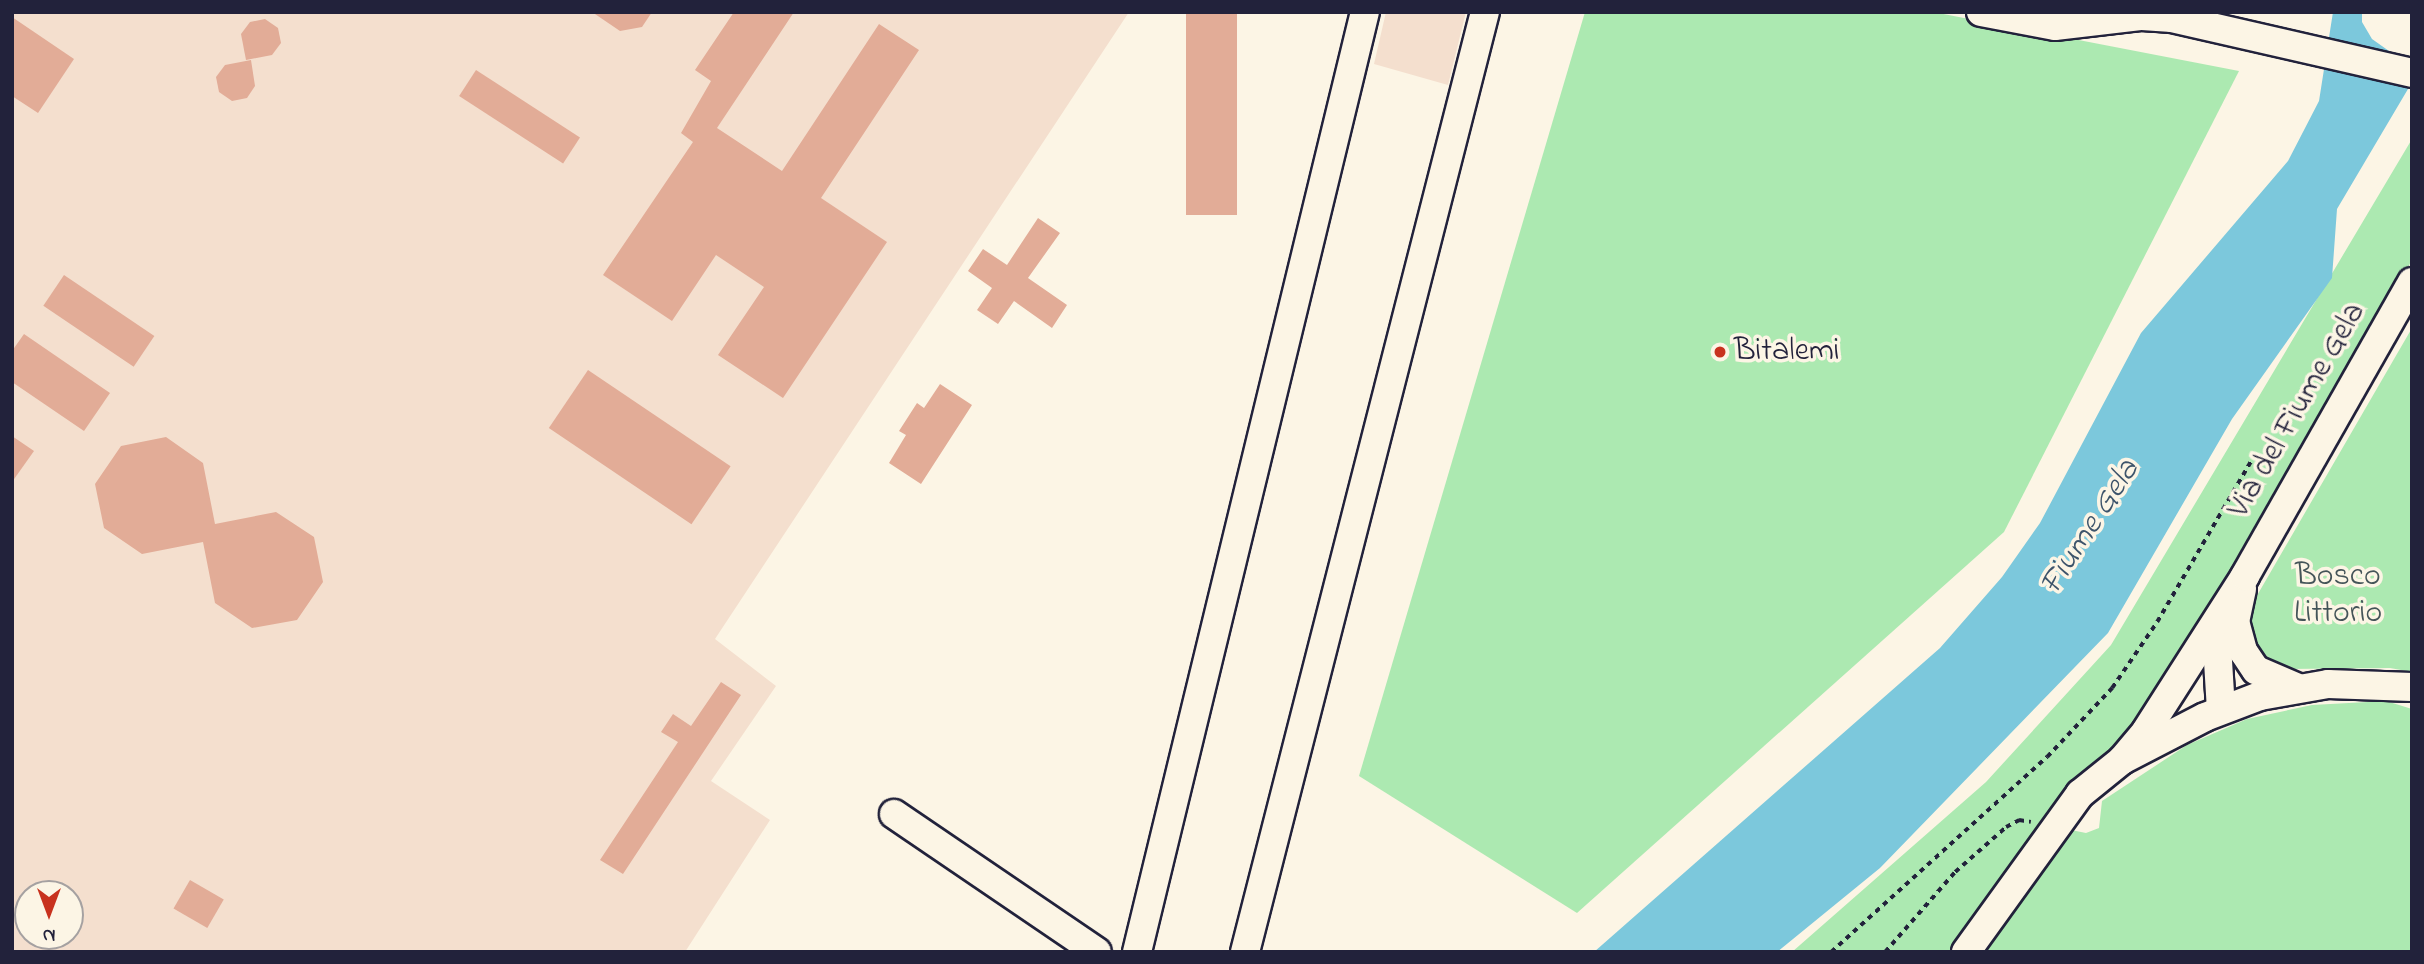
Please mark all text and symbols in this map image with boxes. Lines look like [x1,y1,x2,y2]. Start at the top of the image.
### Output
street label: Via del Fiume Gela [2221,296,2375,526]
place label: Bitalemi [1734,333,1840,371]
marker: Bitalemi [1712,344,1728,360]
water label: Fiume Gela [2033,453,2149,603]
park label: Bosco Littorio [2294,559,2382,634]
north arrow [14,880,84,950]
text: N [43,921,55,948]

